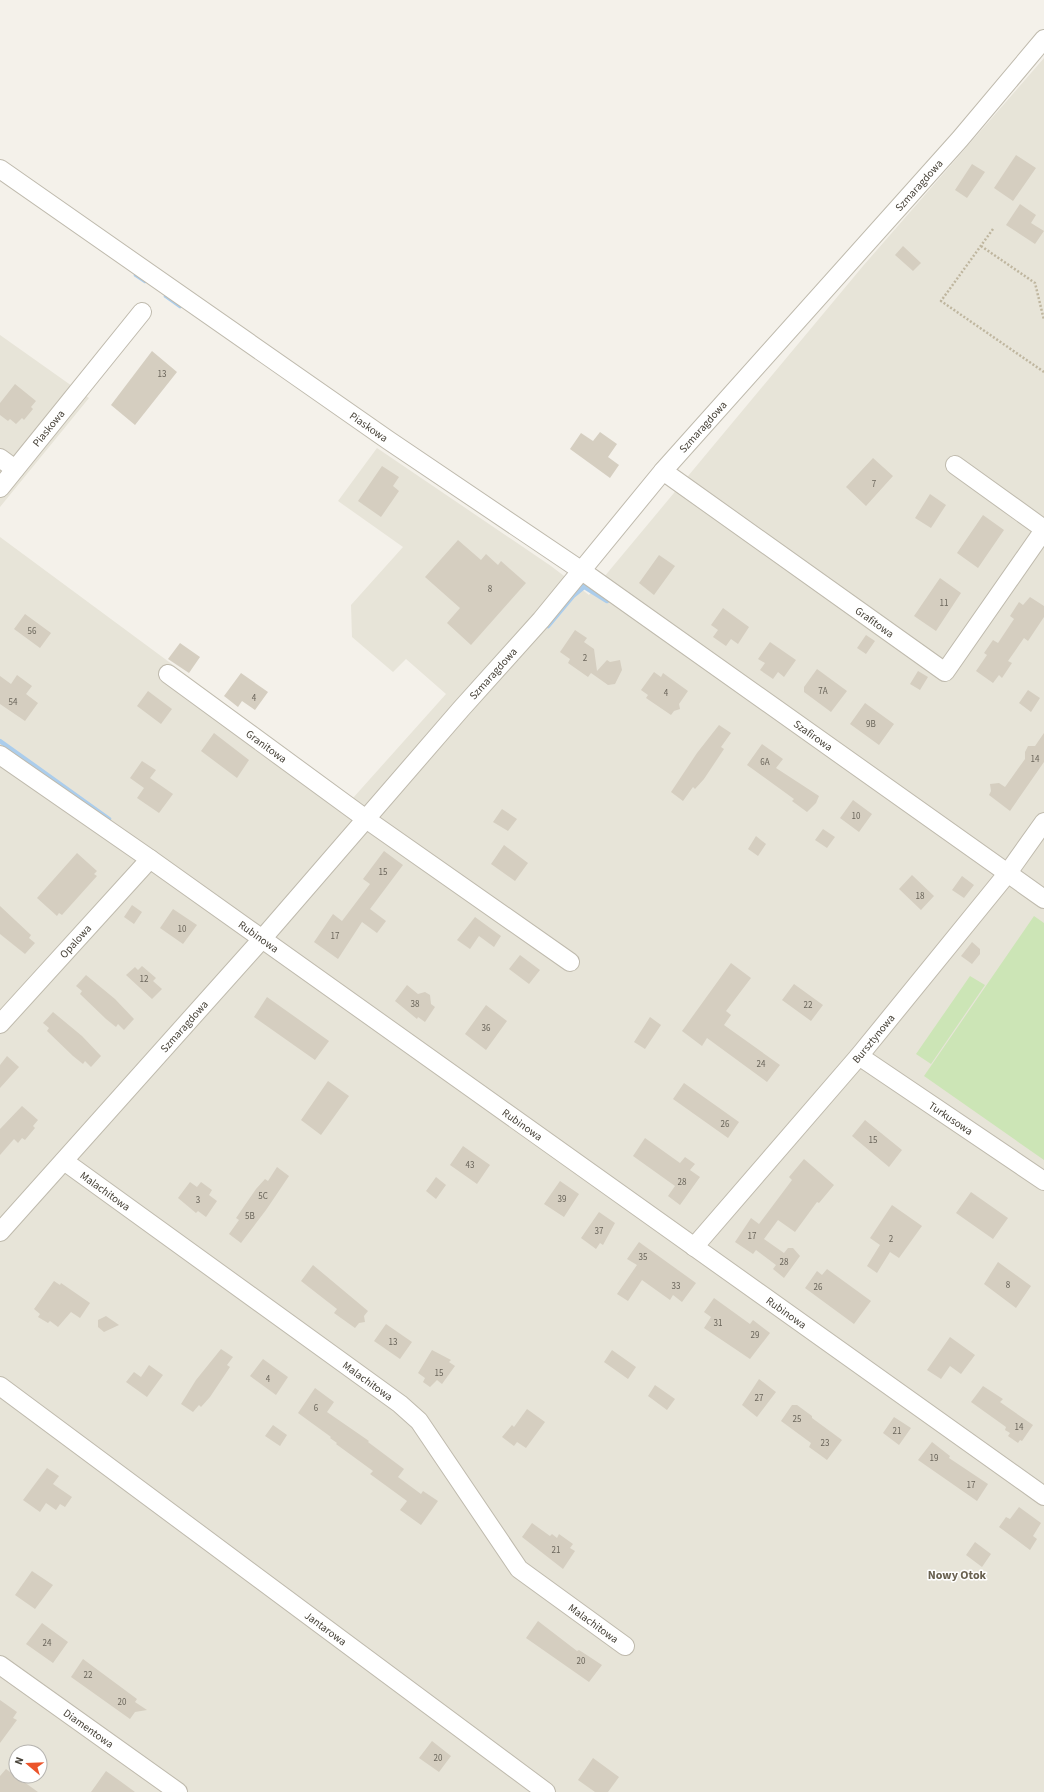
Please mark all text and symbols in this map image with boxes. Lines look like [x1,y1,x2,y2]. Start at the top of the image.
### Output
street label: Szmaragdowa [891,156,946,214]
house number: 13 [158,368,167,381]
street label: Szmaragdowa [675,397,730,456]
street label: Piaskowa [29,406,68,450]
street label: Piaskowa [347,408,391,445]
house number: 7 [872,478,877,491]
house number: 8 [488,583,493,596]
house number: 11 [940,597,948,610]
street label: Grafitowa [852,603,897,641]
house number: 56 [28,625,37,638]
street label: Szmaragdowa [466,644,520,703]
house number: 2 [583,652,588,665]
house number: 7A [818,685,828,698]
house number: 4 [664,687,669,700]
house number: 4 [252,692,257,705]
house number: 54 [9,696,18,709]
street label: Szafirowa [791,716,836,754]
house number: 9B [866,718,876,731]
street label: Granitowa [243,726,290,766]
house number: 14 [1031,753,1040,766]
house number: 6A [760,756,770,769]
house number: 10 [852,810,861,823]
house number: 15 [379,866,388,879]
house number: 18 [916,890,925,903]
street label: Rubinowa [235,917,282,956]
street label: Opalowa [56,921,95,961]
house number: 10 [178,923,187,936]
house number: 17 [331,930,340,943]
house number: 12 [140,973,149,986]
street label: Szmaragdowa [157,997,211,1056]
house number: 38 [411,998,420,1011]
house number: 22 [804,999,813,1012]
street label: Bursztynowa [849,1011,898,1066]
house number: 36 [482,1022,491,1035]
house number: 24 [757,1058,766,1071]
street label: Turkusowa [926,1098,976,1138]
street label: Rubinowa [499,1105,546,1144]
house number: 26 [721,1118,730,1131]
house number: 15 [869,1134,878,1147]
house number: 43 [466,1159,475,1172]
street label: Malachitowa [77,1168,133,1214]
house number: 28 [678,1176,687,1189]
house number: 5C [258,1190,268,1203]
house number: 39 [558,1193,567,1206]
house number: 3 [196,1194,201,1207]
house number: 5B [245,1210,255,1223]
house number: 37 [595,1225,604,1238]
house number: 17 [748,1230,757,1243]
house number: 2 [889,1233,894,1246]
house number: 35 [639,1251,648,1264]
house number: 28 [780,1256,789,1269]
house number: 8 [1006,1279,1011,1292]
house number: 33 [672,1280,681,1293]
house number: 26 [814,1281,823,1294]
street label: Rubinowa [763,1293,810,1332]
house number: 31 [714,1317,722,1330]
house number: 29 [751,1329,760,1342]
house number: 13 [389,1336,398,1349]
street label: Malachitowa [340,1358,396,1404]
house number: 15 [435,1367,444,1380]
house number: 4 [266,1373,271,1386]
house number: 27 [755,1392,764,1405]
house number: 6 [314,1402,319,1415]
house number: 25 [793,1413,802,1426]
house number: 14 [1015,1421,1024,1434]
house number: 21 [893,1425,901,1438]
house number: 23 [821,1437,830,1450]
house number: 19 [930,1452,939,1465]
house number: 17 [967,1479,976,1492]
house number: 21 [552,1544,560,1557]
district label: Nowy Otok [928,1567,987,1584]
street label: Malachitowa [566,1600,622,1646]
street label: Jantarowa [302,1608,350,1649]
house number: 24 [43,1637,52,1650]
house number: 20 [577,1655,586,1668]
house number: 22 [84,1669,93,1682]
house number: 20 [118,1696,127,1709]
street label: Diamentowa [61,1705,117,1751]
north arrow [8,1744,48,1784]
house number: 20 [434,1752,443,1765]
text: N [11,1755,27,1767]

